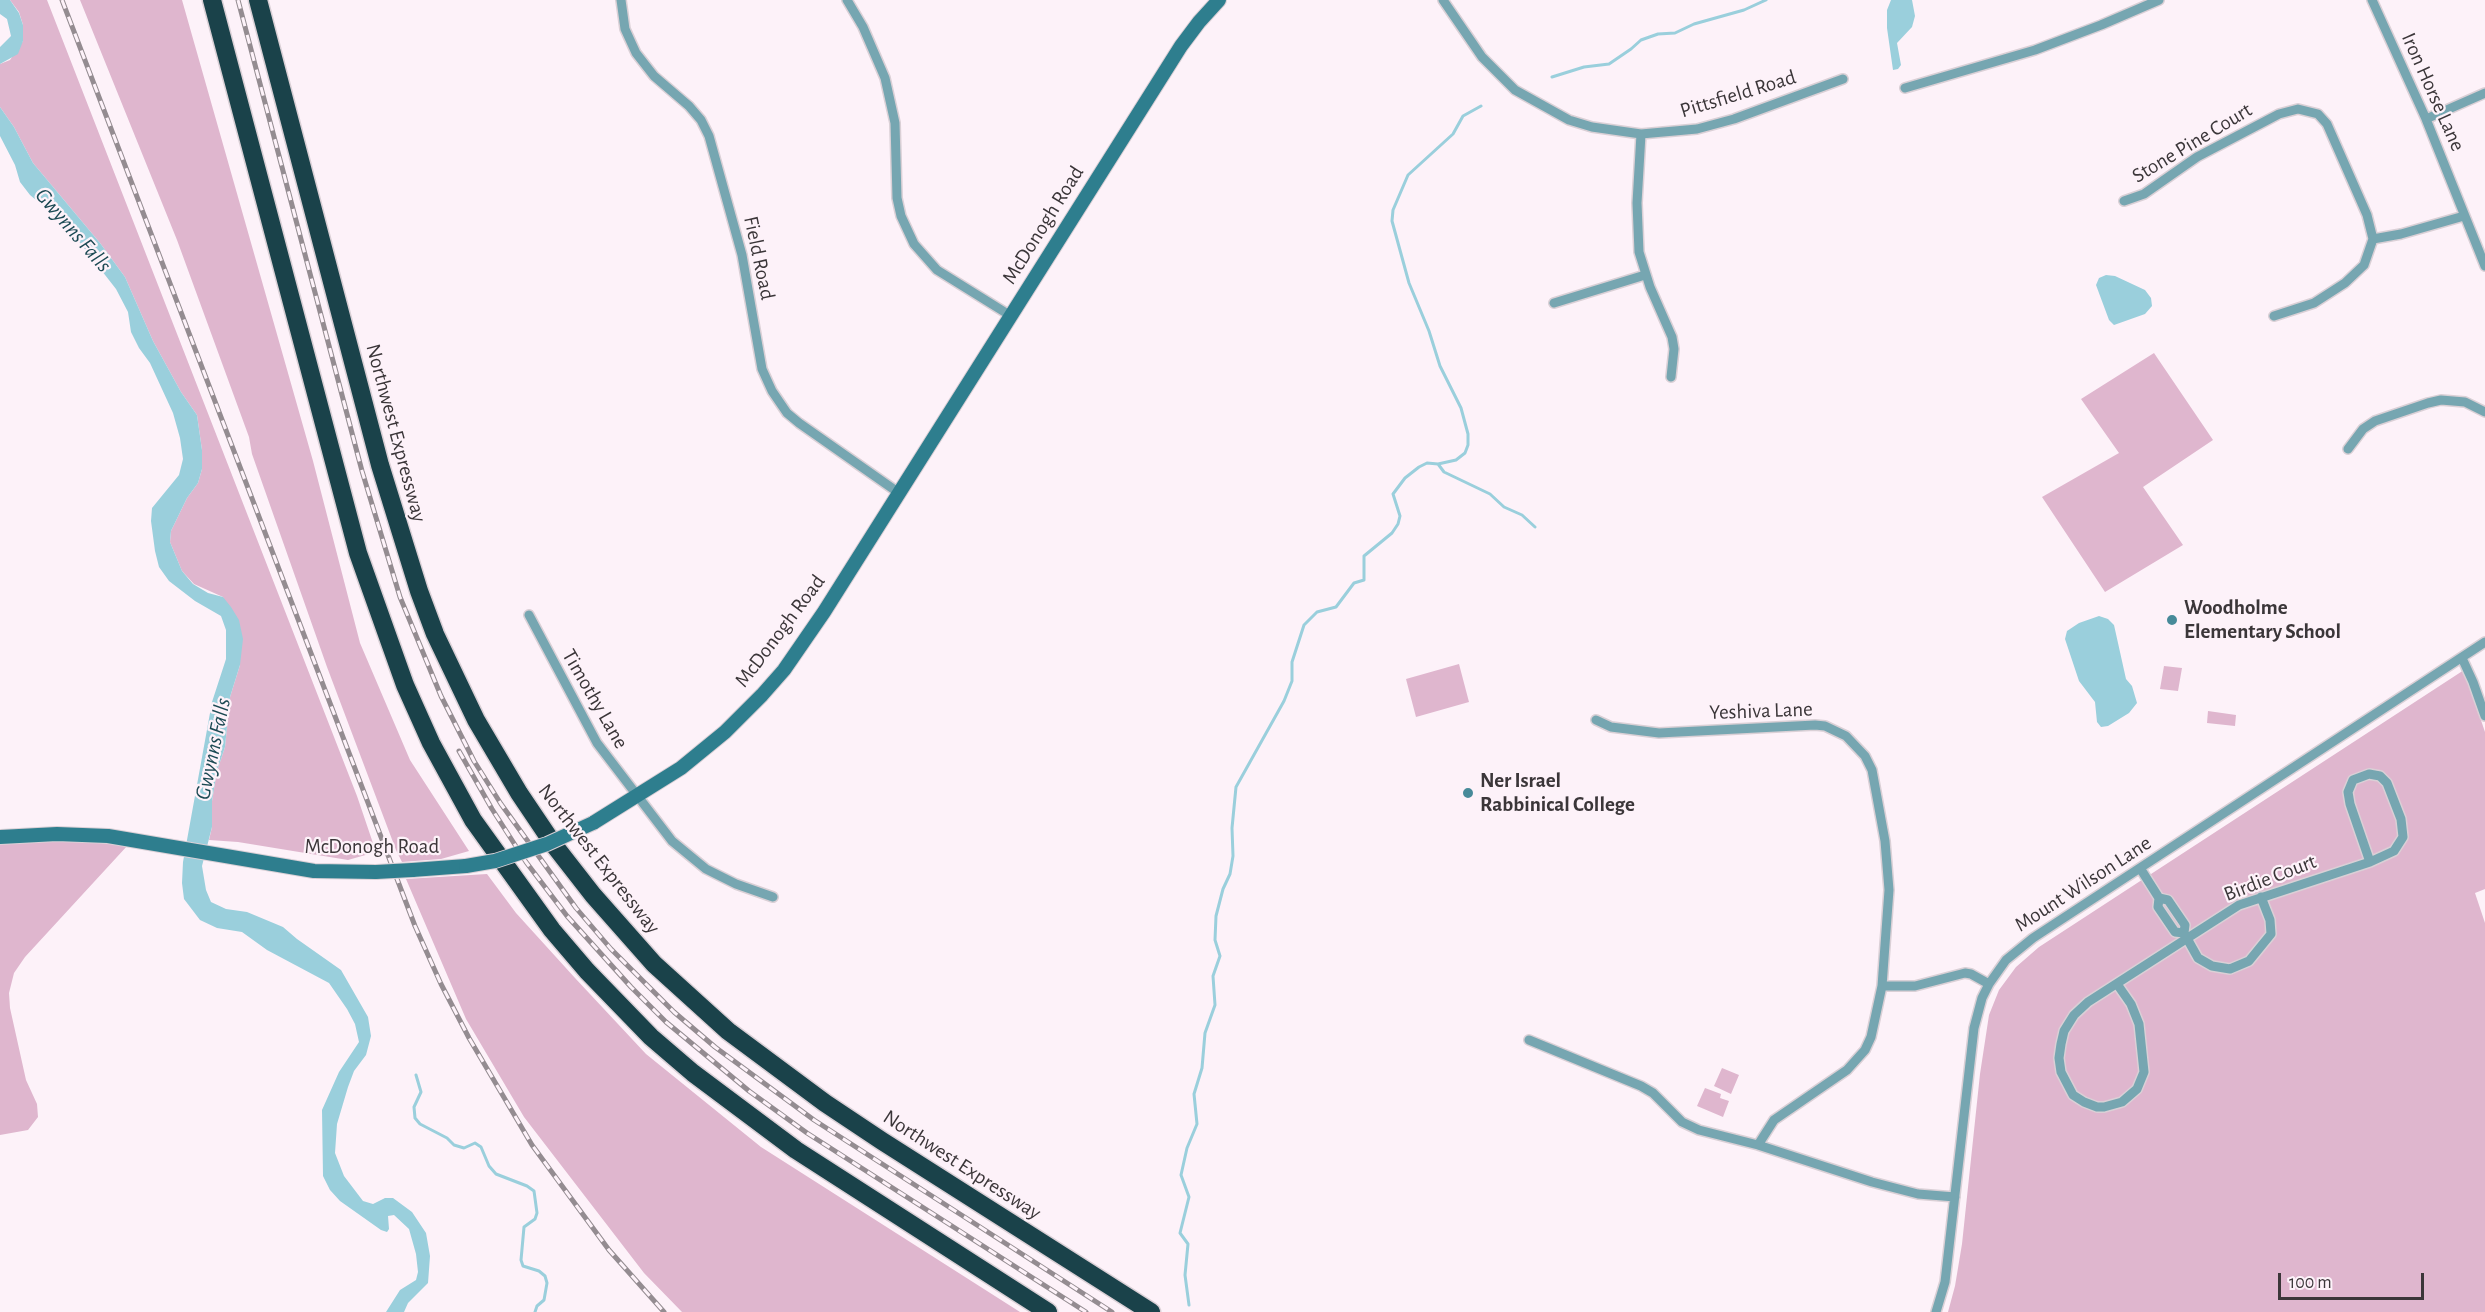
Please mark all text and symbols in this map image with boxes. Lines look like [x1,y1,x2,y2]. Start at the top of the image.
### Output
street label: Iron Horse Lane [2396,29,2470,155]
street label: Pittsfield Road [1677,64,1799,124]
street label: Stone Pine Court [2128,97,2256,189]
street label: McDonogh Road [997,161,1089,289]
water label: Gwynns Falls [29,182,117,278]
street label: Field Road [738,214,780,302]
street label: Northwest Expressway [360,341,432,525]
street label: McDonogh Road [729,570,831,692]
place label: Woodholme Elementary School [2184,595,2341,645]
marker: Woodholme Elementary School [2165,613,2179,627]
street label: Timothy Lane [556,645,634,753]
water label: Gwynns Falls [189,696,237,802]
street label: Yeshiva Lane [1709,697,1813,725]
place label: Ner Israel Rabbinical College [1480,768,1635,818]
street label: Northwest Expressway [533,779,665,939]
marker: Ner Israel Rabbinical College [1461,786,1475,800]
street label: Mount Wilson Lane [2010,830,2156,938]
street label: McDonogh Road [305,834,439,860]
street label: Birdie Court [2220,849,2320,907]
street label: Northwest Expressway [878,1104,1046,1226]
scale bar [2281,1261,2426,1299]
text: 100 m [2289,1274,2332,1292]

